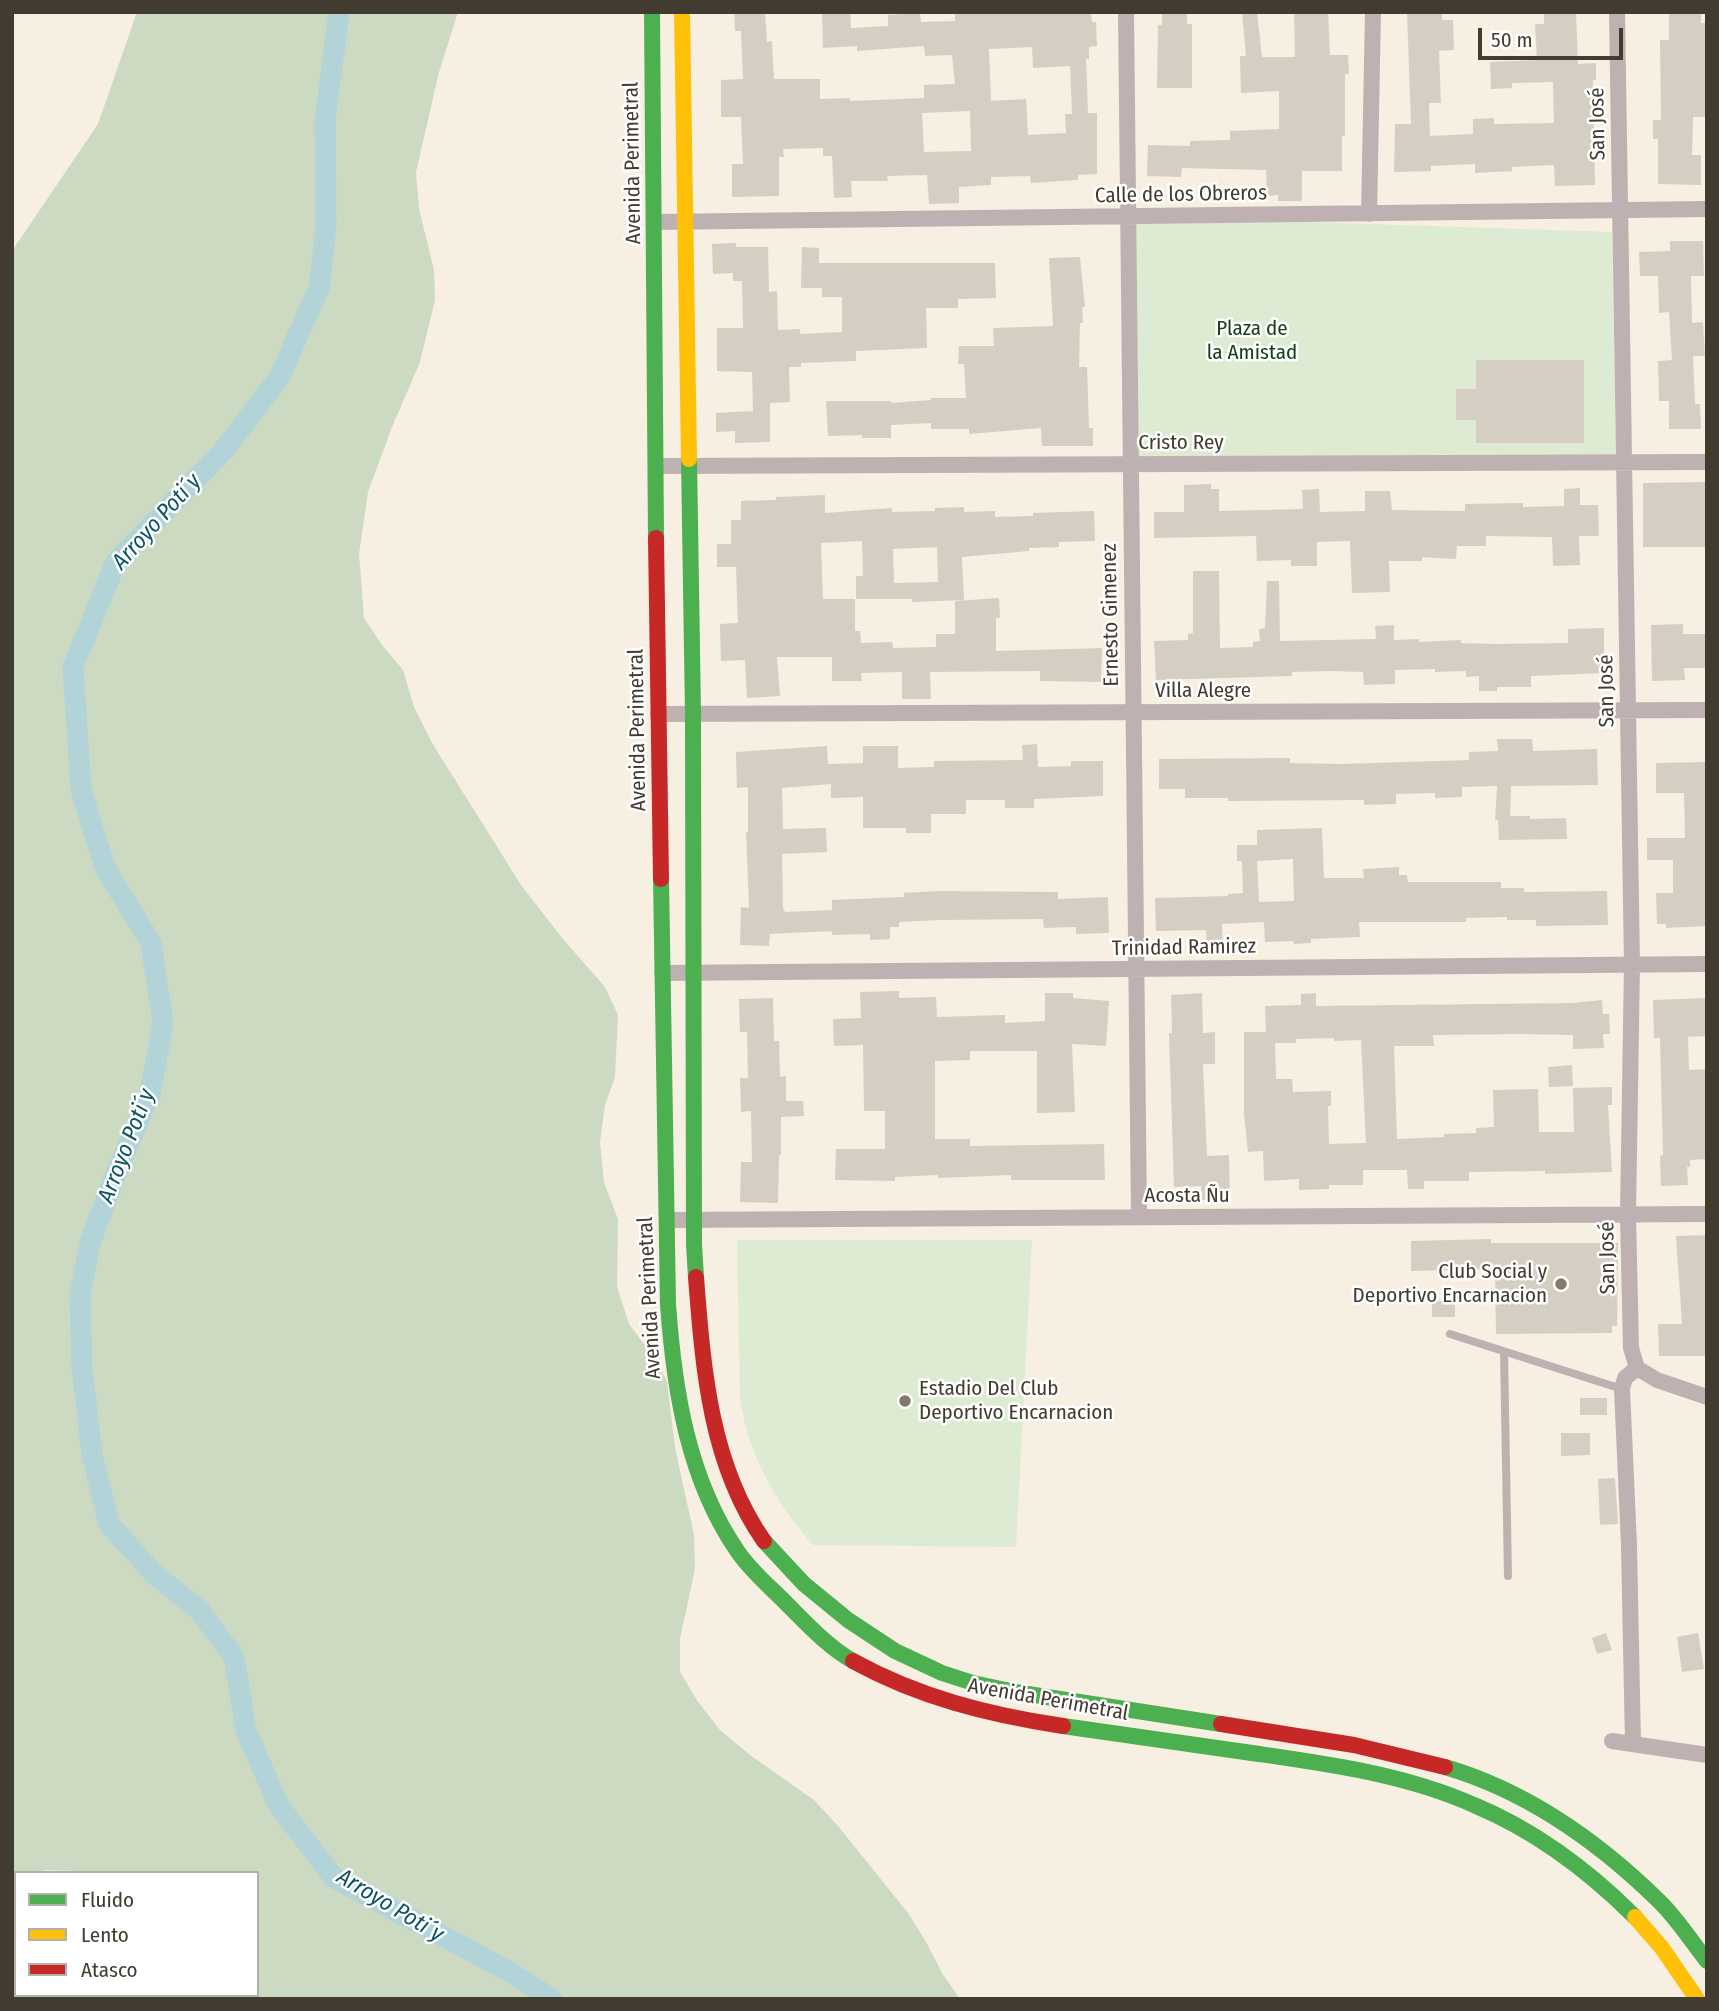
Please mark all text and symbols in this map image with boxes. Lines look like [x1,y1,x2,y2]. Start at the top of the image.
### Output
scale bar [1481,14,1626,58]
text: 50 m [1491,27,1533,53]
street label: Avenida Perimetral [619,82,647,244]
street label: San José [1585,87,1611,161]
street label: Calle de los Obreros [1095,181,1267,209]
park label: Plaza de la Amistad [1207,316,1297,366]
street label: Cristo Rey [1138,430,1224,456]
water label: Arroyo Poti´y [107,468,207,576]
street label: Ernesto Gimenez [1097,543,1125,687]
street label: Avenida Perimetral [624,649,652,811]
street label: San José [1594,654,1620,728]
street label: Villa Alegre [1155,678,1251,704]
street label: Trinidad Ramirez [1112,934,1256,962]
water label: Arroyo Poti´y [93,1085,161,1207]
street label: Acosta Ñu [1144,1183,1230,1209]
street label: Avenida Perimetral [633,1216,667,1380]
street label: San José [1595,1221,1621,1295]
place label: Club Social y Deportivo Encarnacion [1353,1259,1547,1309]
marker: Club Social y Deportivo Encarnacion [1553,1276,1569,1292]
place label: Estadio Del Club Deportivo Encarnacion [919,1376,1113,1426]
marker: Estadio Del Club Deportivo Encarnacion [897,1393,913,1409]
street label: Avenida Perimetral [966,1673,1130,1727]
water label: Arroyo Poti´y [332,1863,448,1949]
legend [14,1871,259,1997]
text: Fluido [81,1887,134,1913]
text: Lento [81,1922,129,1948]
text: Atasco [81,1957,138,1983]

